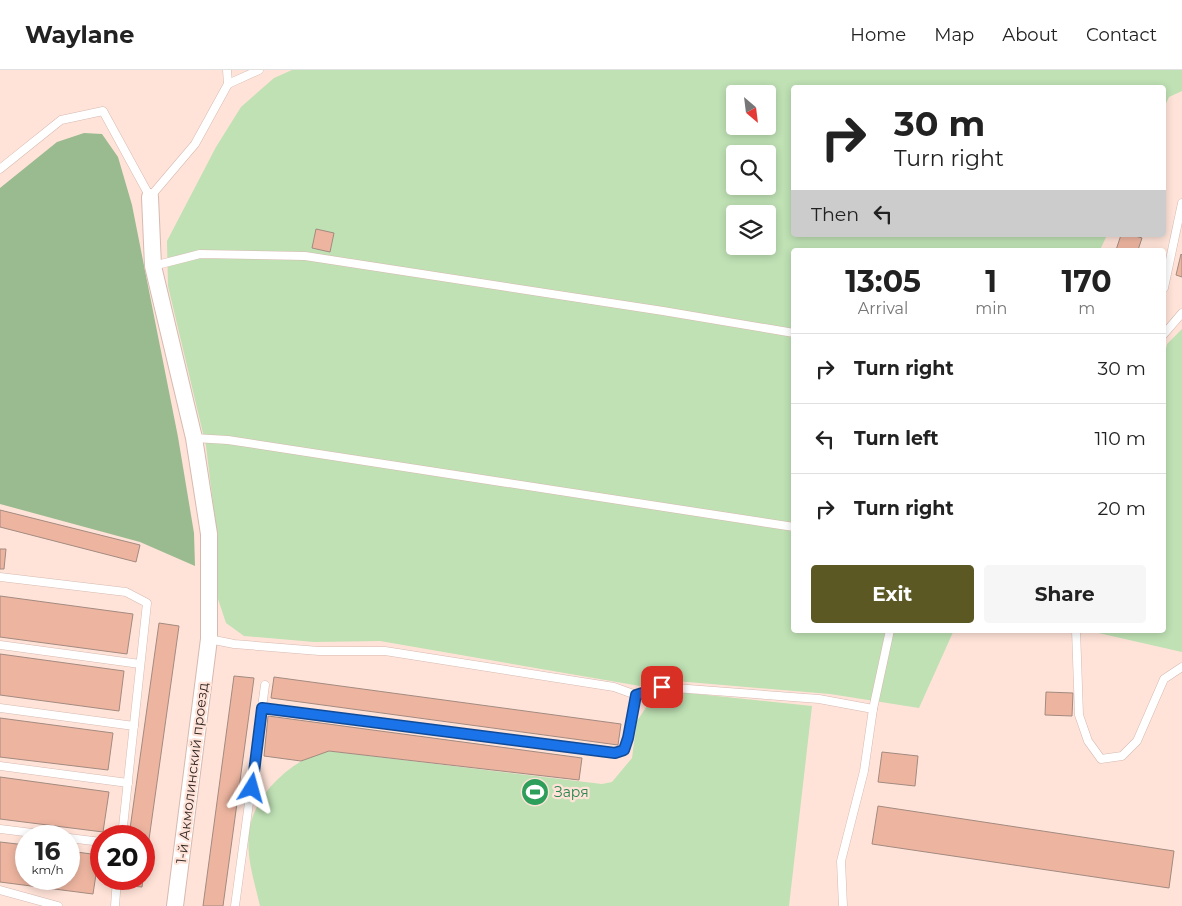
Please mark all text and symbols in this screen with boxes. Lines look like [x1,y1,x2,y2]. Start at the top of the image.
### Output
text: Waylane [25,20,134,49]
text: Home [850,24,906,46]
text: Map [934,24,974,46]
text: About [1002,24,1058,46]
text: Contact [1086,24,1157,46]
north arrow [726,85,776,135]
map controls [726,85,776,255]
text: 30 m [894,102,985,145]
icon: right [811,105,876,170]
button: search [726,145,776,195]
text: Turn right [894,145,1004,172]
icon: left [869,200,897,228]
text: Then [811,203,859,226]
button: layers [726,205,776,255]
text: 13:05 [845,263,921,300]
text: 1 [985,263,997,300]
text: 170 [1062,263,1112,300]
text: Arrival [858,299,908,318]
text: min [975,299,1007,318]
text: m [1078,299,1095,318]
icon: right [811,355,839,383]
text: Turn right [854,357,954,380]
text: 30 m [1098,357,1146,380]
icon: left [811,425,839,453]
text: Turn left [854,427,939,450]
text: 110 m [1095,427,1146,450]
icon: right [811,495,839,523]
text: Turn right [854,497,954,520]
text: 20 m [1098,497,1146,520]
button: Exit [811,565,974,623]
button: Share [984,565,1146,623]
pin [641,666,683,708]
icon: arrive [648,673,676,701]
street label: 1-й Акмолинский проезд [172,681,212,865]
position arrow [225,761,277,813]
sports icon: Заря [520,777,550,807]
place label: Заря [554,783,589,801]
speed limit sign: 20 [90,825,155,890]
text: 16 [35,836,60,866]
text: km/h [31,862,64,877]

